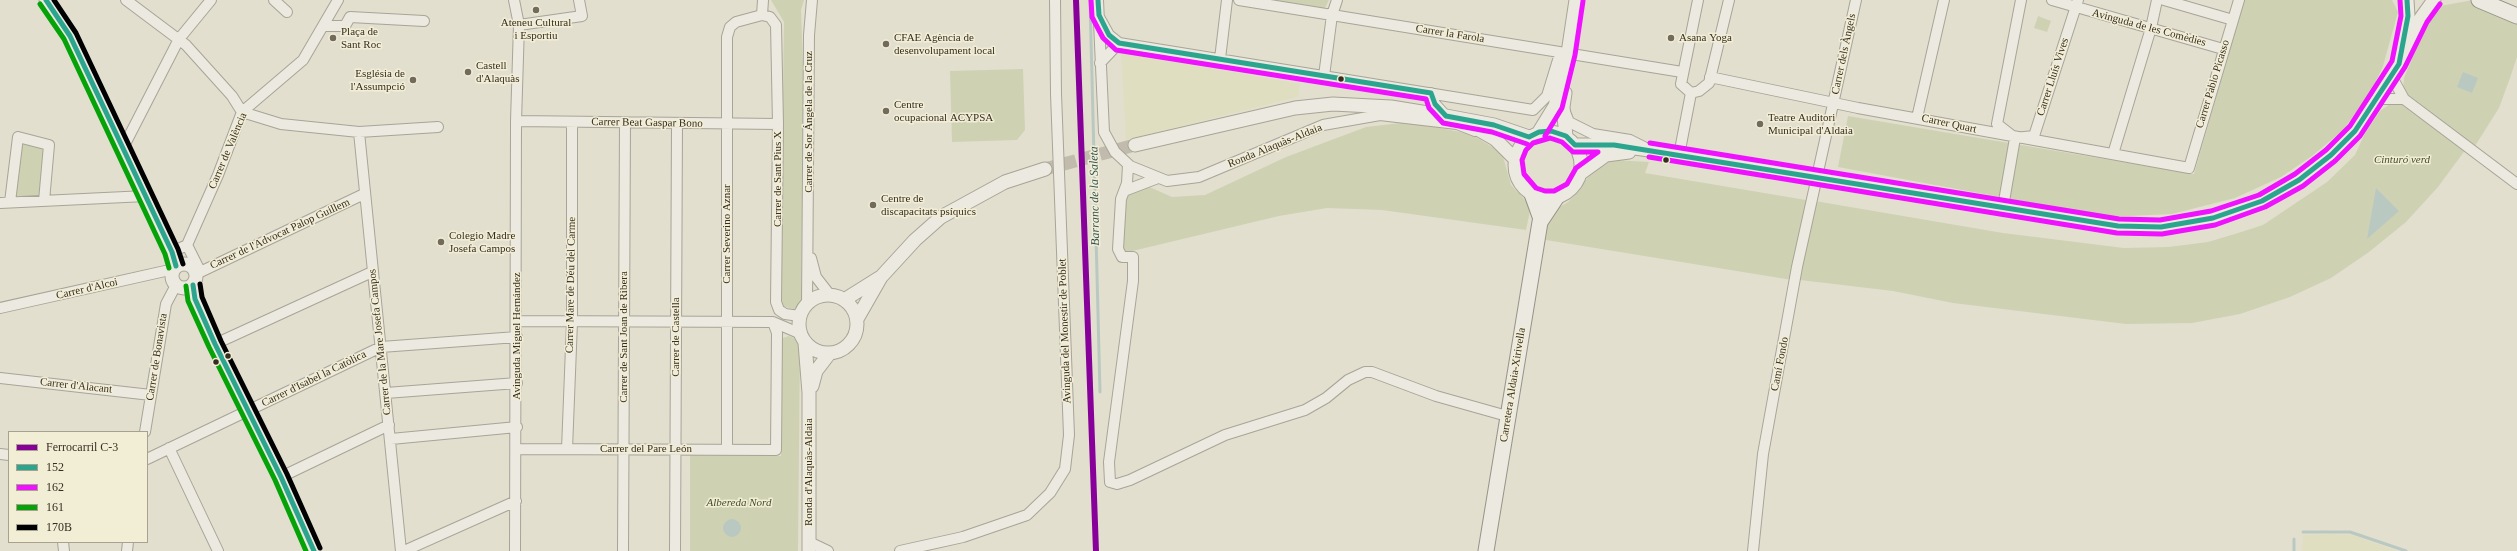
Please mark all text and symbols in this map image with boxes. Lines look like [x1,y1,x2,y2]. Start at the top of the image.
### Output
marker: Ateneu Cultural i Esportiu [531,5,541,15]
street label: Avinguda de les Comèdies [2091,6,2207,50]
street label: Carrer dels Àngels [1829,12,1859,96]
place label: Ateneu Cultural i Esportiu [501,16,571,42]
street label: Carrer la Farola [1415,22,1485,46]
place label: Plaça de Sant Roc [341,25,381,51]
place label: CFAE Agència de desenvolupament local [894,31,995,57]
place label: Asana Yoga [1679,31,1732,45]
marker: Plaça de Sant Roc [328,33,338,43]
marker: Asana Yoga [1666,33,1676,43]
street label: Carrer Lluís Vives [2034,36,2072,118]
street label: Carrer Pablo Picasso [2193,38,2233,130]
marker: CFAE Agència de desenvolupament local [881,39,891,49]
street label: Carrer de Sor Ángela de la Cruz [802,51,816,193]
place label: Castell d'Alaquàs [476,59,520,85]
place label: Església de l'Assumpció [350,67,405,93]
marker: Castell d'Alaquàs [463,67,473,77]
unlabelled marker [1336,74,1346,84]
marker: Església de l'Assumpció [408,75,418,85]
place label: Centre ocupacional ACYPSA [894,98,993,124]
marker: Centre ocupacional ACYPSA [881,106,891,116]
street label: Carrer de València [206,111,250,191]
place label: Teatre Auditori Municipal d'Aldaia [1768,111,1853,137]
street label: Carrer Quart [1920,112,1978,136]
street label: Carrer Beat Gaspar Bono [591,115,703,131]
marker: Teatre Auditori Municipal d'Aldaia [1755,119,1765,129]
street label: Ronda Alaquàs-Aldaia [1226,121,1324,171]
street label: Carrer de Sant Pius X [771,131,785,227]
water label: Barranc de la Saleta [1087,146,1103,246]
park label: Cinturó verd [2374,153,2430,167]
unlabelled marker [1661,155,1671,165]
street label: Carrer Severino Aznar [720,184,734,284]
place label: Centre de discapacitats psíquics [881,192,976,218]
street label: Carrer de l'Advocat Palop Guillem [208,196,352,272]
marker: Centre de discapacitats psíquics [868,200,878,210]
street label: Carrer Mare de Déu del Carme [563,217,579,353]
place label: Colegio Madre Josefa Campos [449,229,515,255]
marker: Colegio Madre Josefa Campos [436,237,446,247]
street label: Avinguda del Monestir de Poblet [1056,258,1074,404]
street label: Carrer de la Mare Josefa Campos [366,268,394,416]
street label: Carrer de Sant Joan de Ribera [617,271,631,403]
street label: Avinguda Miguel Hernández [510,272,524,400]
street label: Carrer d'Alcoi [55,276,119,302]
street label: Carrer de Castella [669,297,683,377]
street label: Carrer de Bonavista [144,313,170,401]
street label: Carretera Aldaia-Xirivella [1497,327,1529,443]
street label: Camí Fondo [1768,336,1792,392]
street label: Carrer d'Isabel la Catòlica [260,348,368,410]
unlabelled marker [223,351,233,361]
unlabelled marker [211,357,221,367]
street label: Carrer d'Alacant [39,376,113,396]
street label: Ronda d'Alaquàs-Aldaia [802,418,816,526]
legend [8,431,148,543]
text: Ferrocarril C-3 [46,440,118,454]
street label: Carrer del Pare León [600,442,692,456]
text: 152 [46,460,64,474]
text: 162 [46,480,64,494]
park label: Albereda Nord [707,496,771,510]
text: 161 [46,500,64,514]
text: 170B [46,520,72,534]

